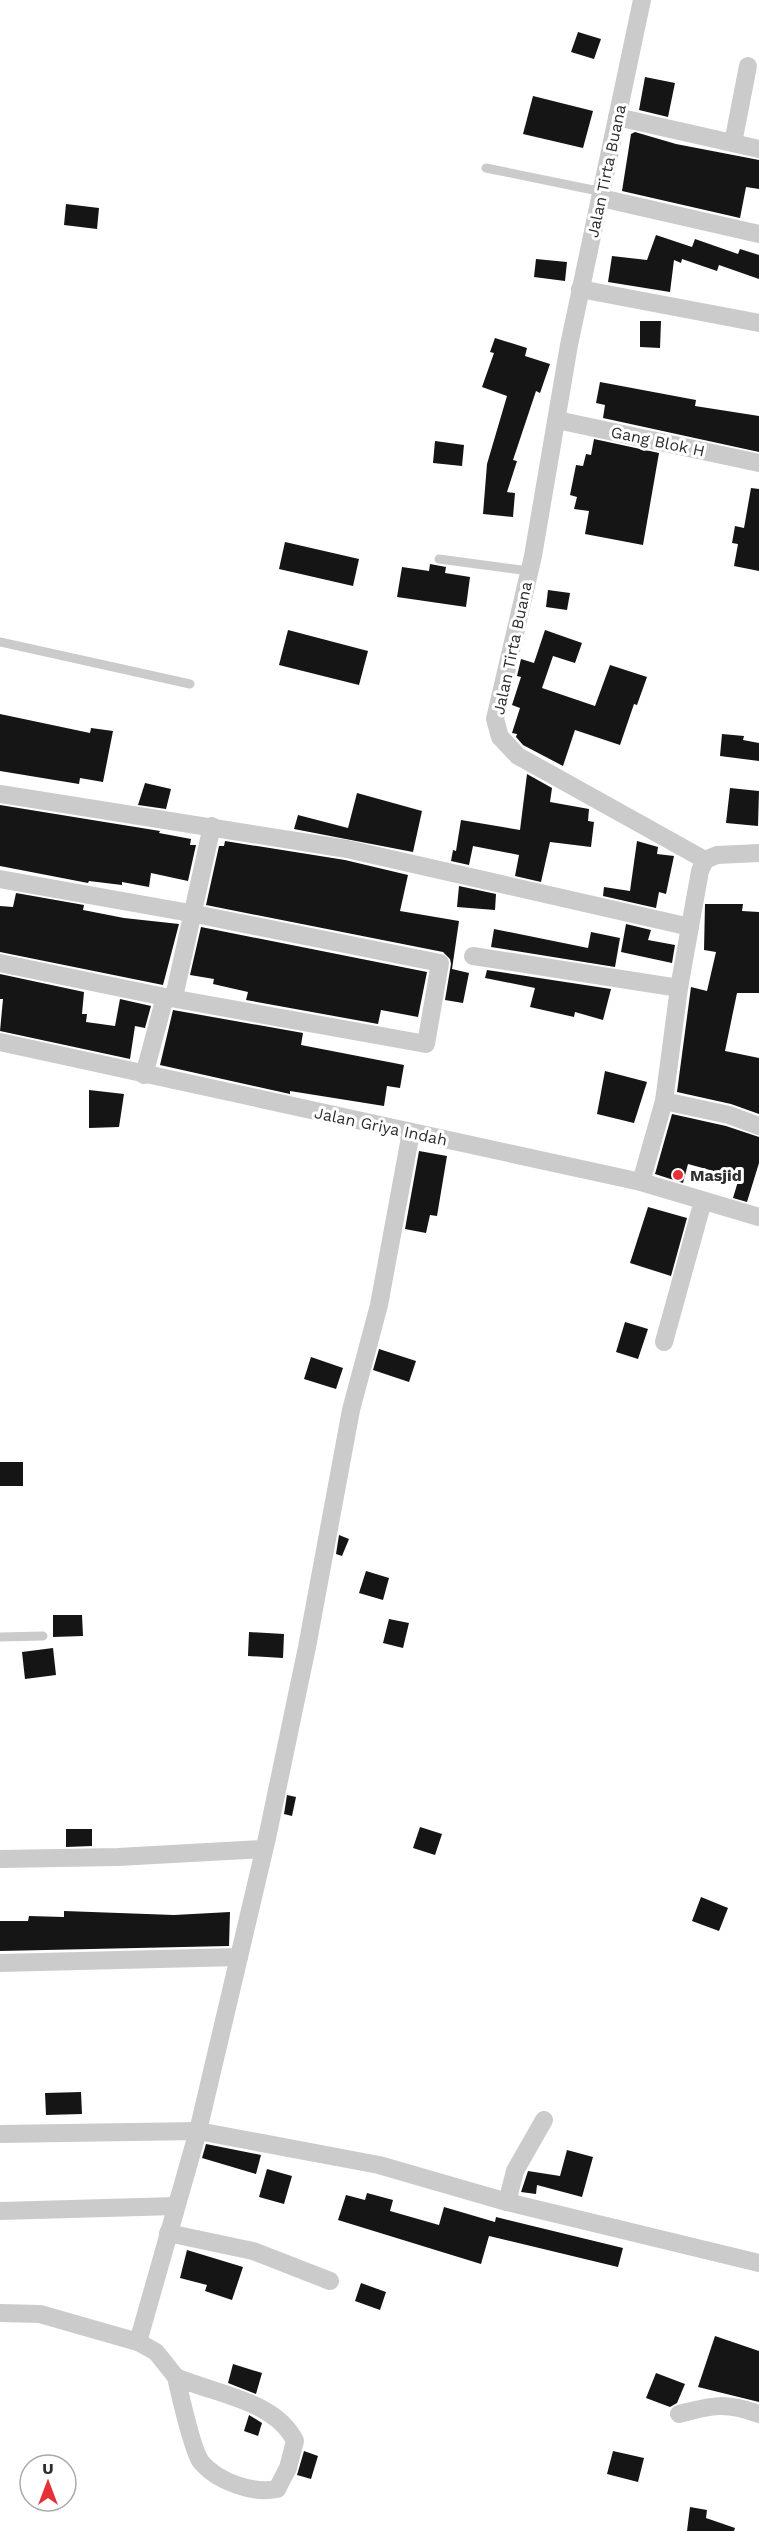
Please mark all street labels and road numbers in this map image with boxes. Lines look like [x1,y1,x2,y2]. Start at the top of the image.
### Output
street label: Jalan Tirta Buana [583,103,630,239]
street label: Gang Blok H [609,422,707,461]
street label: Jalan Tirta Buana [489,580,536,716]
street label: Jalan Griya Indah [313,1103,449,1150]

